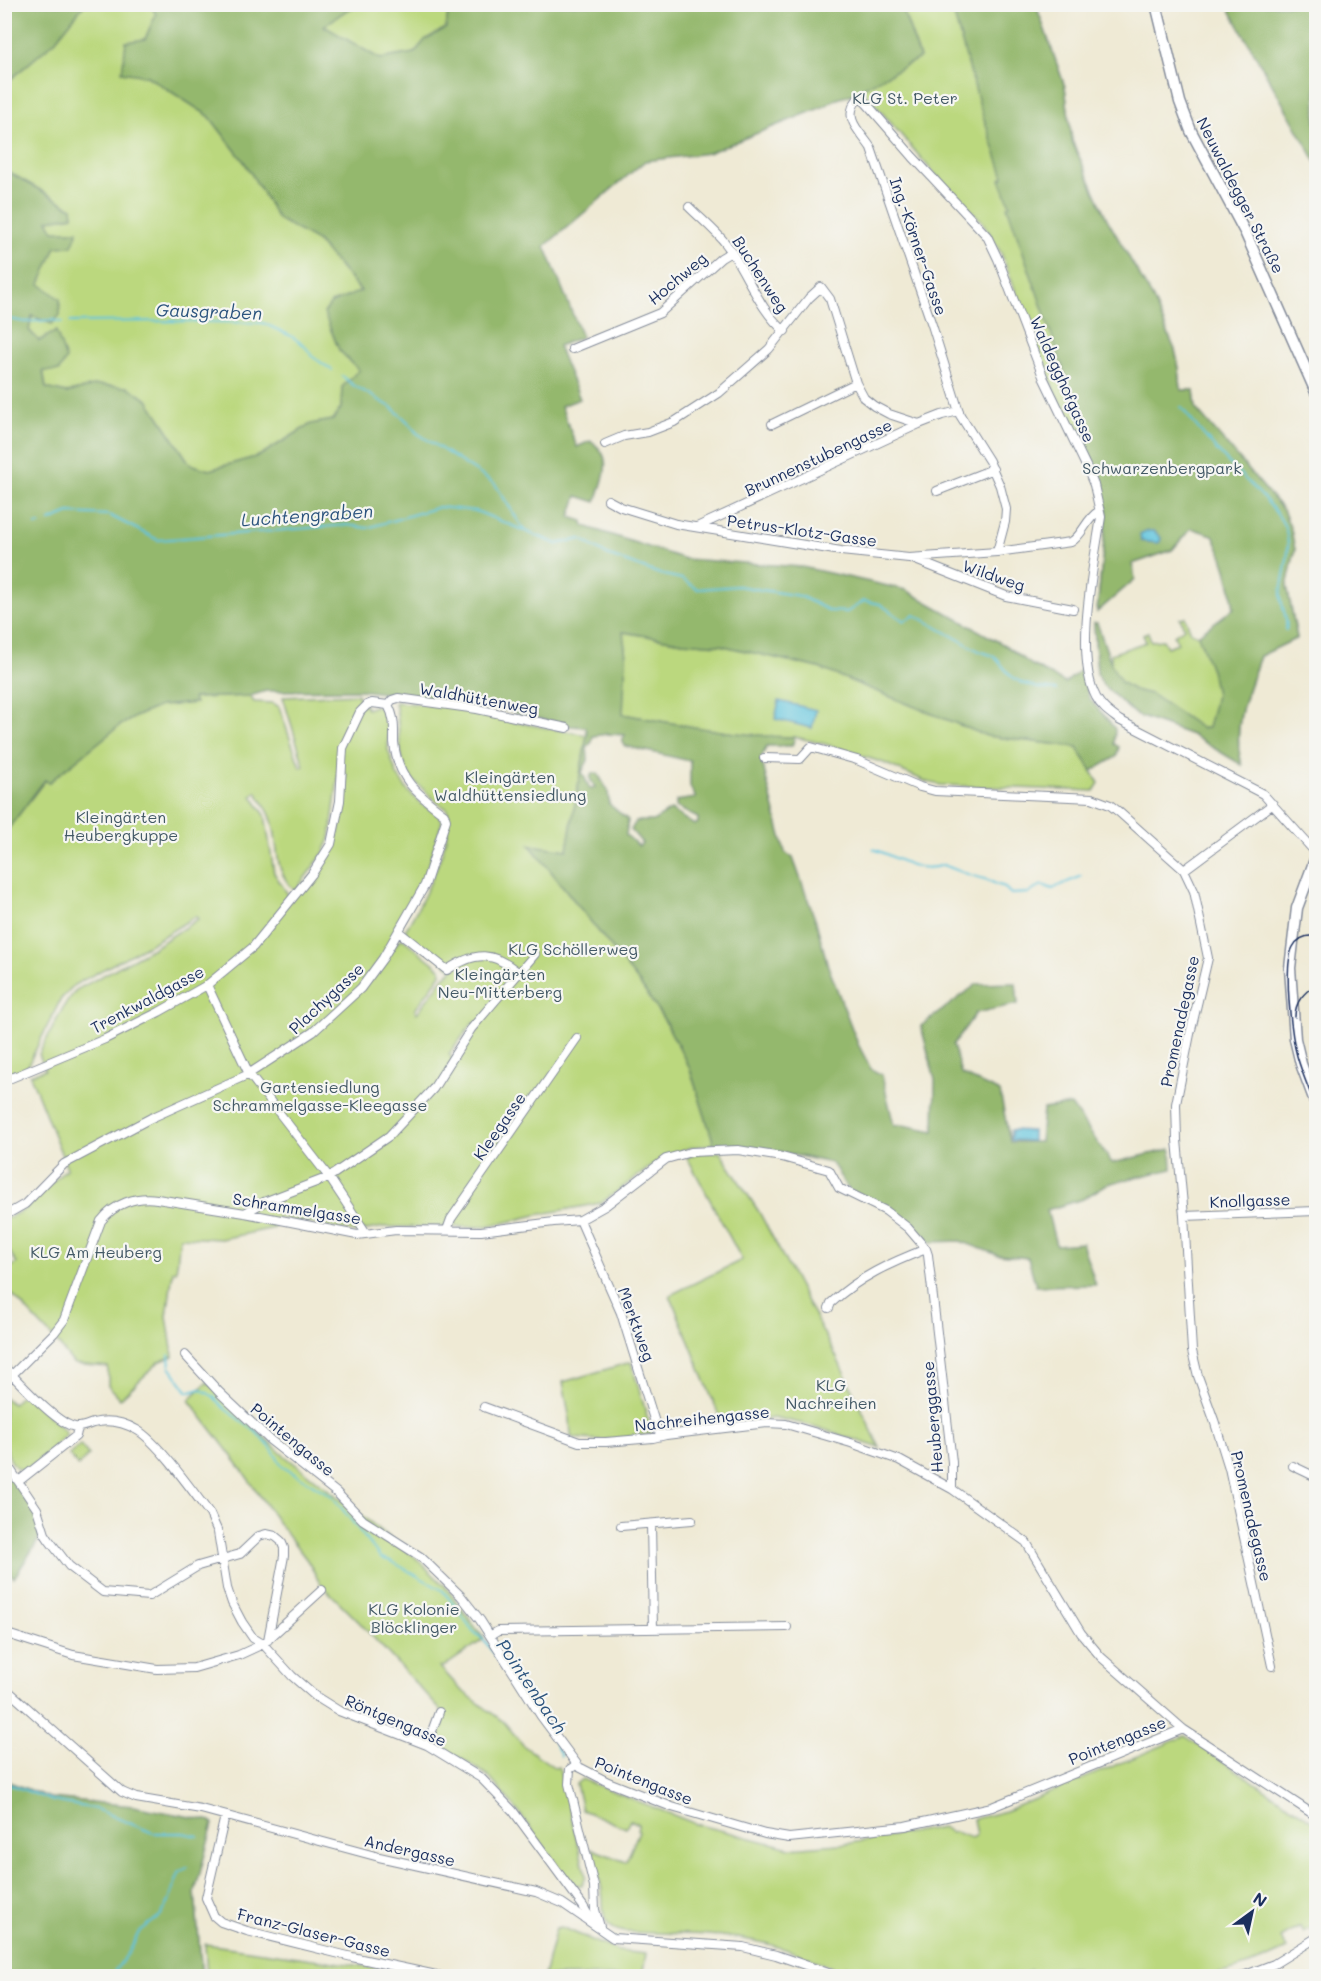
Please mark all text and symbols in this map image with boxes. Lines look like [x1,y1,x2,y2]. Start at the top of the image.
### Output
park label: KLG St. Peter [852,87,958,108]
street label: Neuwaldegger Straße [1192,113,1290,277]
street label: Ing.-Körner-Gasse [886,174,952,318]
street label: Buchenweg [728,232,794,316]
street label: Hochweg [643,247,711,309]
water label: Gausgraben [155,297,263,325]
street label: Waldegghofgasse [1026,313,1100,445]
street label: Brunnenstubengasse [741,414,895,500]
park label: Schwarzenbergpark [1082,457,1242,478]
water label: Luchtengraben [240,498,374,532]
street label: Petrus-Klotz-Gasse [726,509,878,551]
street label: Wildweg [960,555,1028,595]
street label: Waldhüttenweg [418,677,540,719]
park label: Kleingärten Waldhüttensiedlung [434,766,586,805]
park label: Kleingärten Heubergkuppe [64,806,178,845]
park label: KLG Schöllerweg [508,938,638,959]
street label: Promenadegasse [1155,954,1203,1088]
street label: Plachygasse [284,958,368,1038]
street label: Trenkwaldgasse [87,960,207,1038]
park label: Kleingärten Neu-Mitterberg [438,963,562,1002]
park label: Gartensiedlung Schrammelgasse-Kleegasse [213,1076,427,1115]
street label: Kleegasse [468,1088,530,1164]
street label: Schrammelgasse [231,1187,363,1229]
street label: Knollgasse [1209,1188,1291,1212]
park label: KLG Am Heuberg [30,1241,162,1262]
street label: Merktweg [614,1284,660,1364]
street label: Heuberggasse [917,1360,947,1474]
park label: KLG Nachreihen [786,1374,876,1413]
street label: Pointengasse [247,1398,339,1480]
street label: Nachreihengasse [634,1400,770,1436]
street label: Promenadegasse [1227,1449,1277,1583]
park label: KLG Kolonie Blöcklinger [368,1598,460,1637]
water label: Pointenbach [491,1634,573,1738]
street label: Röntgengasse [342,1689,450,1751]
street label: Pointengasse [1065,1711,1169,1769]
street label: Pointengasse [592,1751,696,1809]
street label: Andergasse [362,1829,458,1871]
north arrow [1222,1882,1282,1942]
text: N [1250,1887,1271,1911]
street label: Franz-Glaser-Gasse [235,1903,393,1961]

